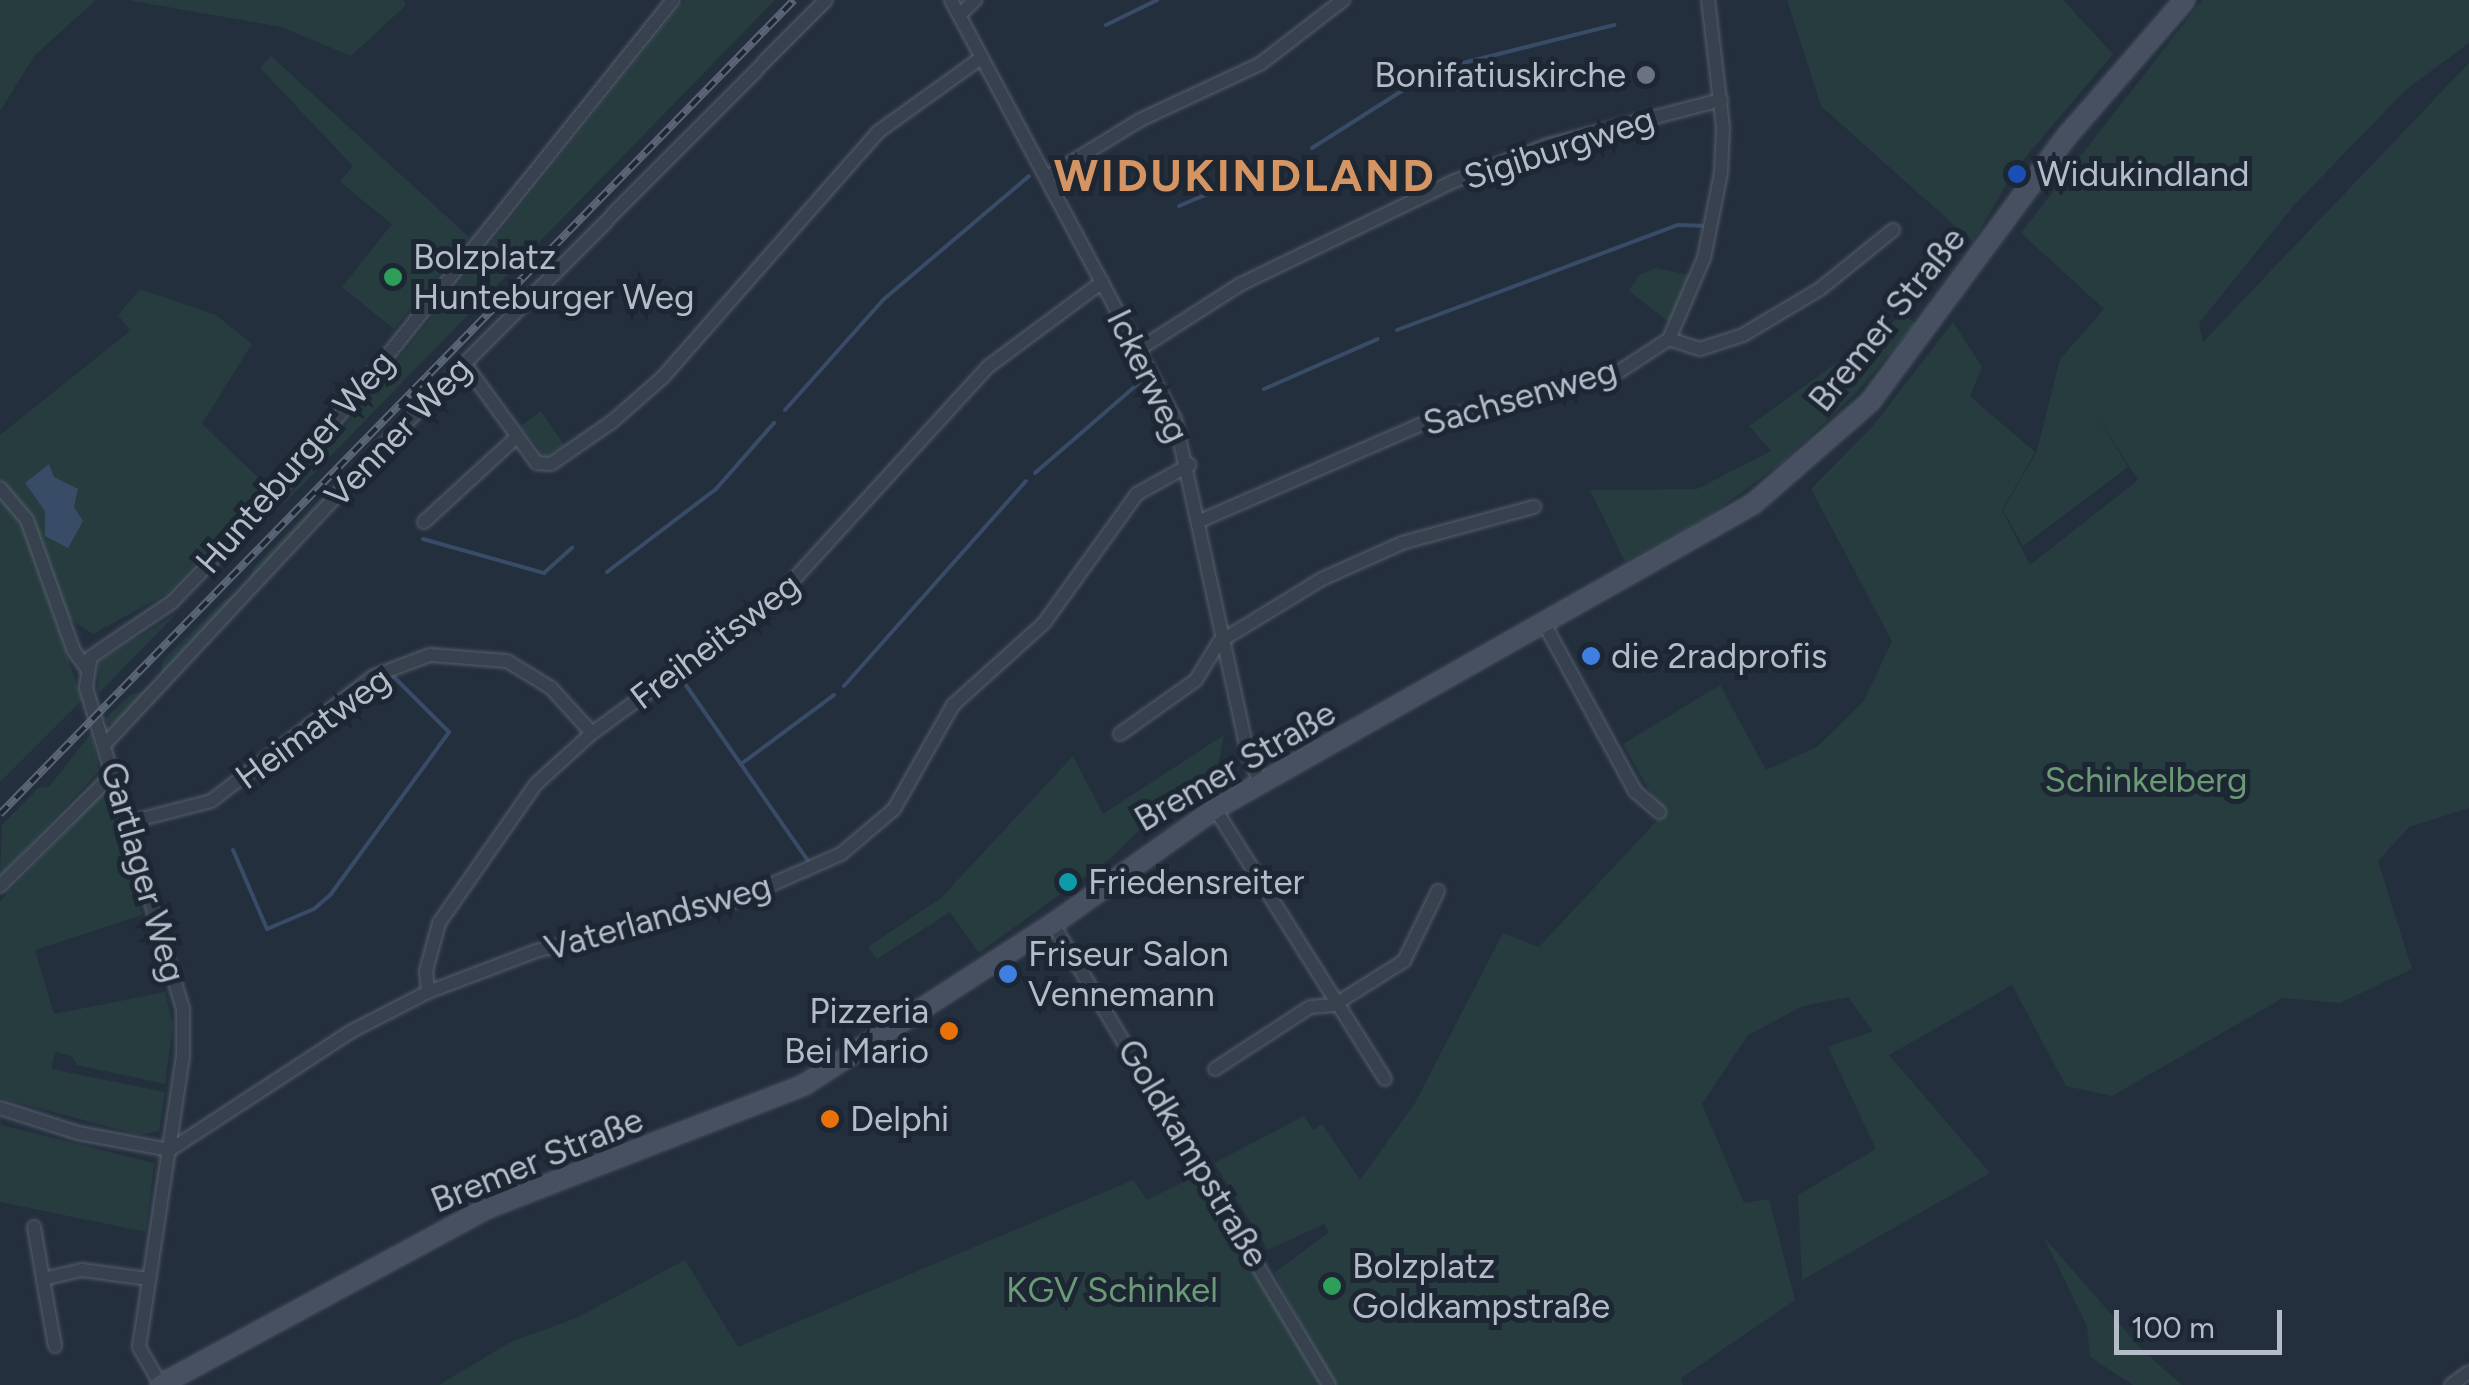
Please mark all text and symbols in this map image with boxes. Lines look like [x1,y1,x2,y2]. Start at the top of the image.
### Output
place label: Bonifatiuskirche [1374,54,1626,96]
marker: Bonifatiuskirche [1635,64,1657,86]
street label: Sigiburgweg [1459,98,1659,198]
district label: WIDUKINDLAND [1054,149,1436,203]
place label: Widukindland [2037,153,2249,195]
marker: Widukindland [2006,163,2028,185]
street label: Bremer Straße [1800,218,1974,420]
place label: Bolzplatz Hunteburger Weg [413,236,694,318]
marker: Bolzplatz Hunteburger Weg [382,266,404,288]
street label: Ickerweg [1098,303,1198,449]
street label: Hunteburger Weg [187,342,403,582]
street label: Venner Weg [316,348,480,516]
street label: Sachsenweg [1418,349,1622,445]
street label: Freiheitsweg [622,564,808,718]
place label: die 2radprofis [1611,635,1827,677]
marker: die 2radprofis [1580,645,1602,667]
street label: Heimatweg [227,658,399,798]
street label: Bremer Straße [1127,692,1343,840]
street label: Gartlager Weg [92,757,194,987]
park label: Schinkelberg [2044,759,2248,801]
place label: Friedensreiter [1088,861,1304,903]
street label: Vaterlandsweg [540,865,776,969]
marker: Friedensreiter [1057,871,1079,893]
place label: Friseur Salon Vennemann [1028,933,1229,1015]
marker: Friseur Salon Vennemann [997,963,1019,985]
place label: Pizzeria Bei Mario [784,990,929,1072]
marker: Pizzeria Bei Mario [938,1020,960,1042]
street label: Goldkampstraße [1109,1032,1277,1274]
street label: Bremer Straße [425,1098,649,1222]
place label: Delphi [850,1098,949,1140]
marker: Delphi [819,1108,841,1130]
place label: Bolzplatz Goldkampstraße [1352,1245,1610,1327]
park label: KGV Schinkel [1006,1269,1218,1311]
marker: Bolzplatz Goldkampstraße [1321,1275,1343,1297]
scale bar [2119,1290,2286,1352]
text: 100 m [2131,1309,2215,1346]

